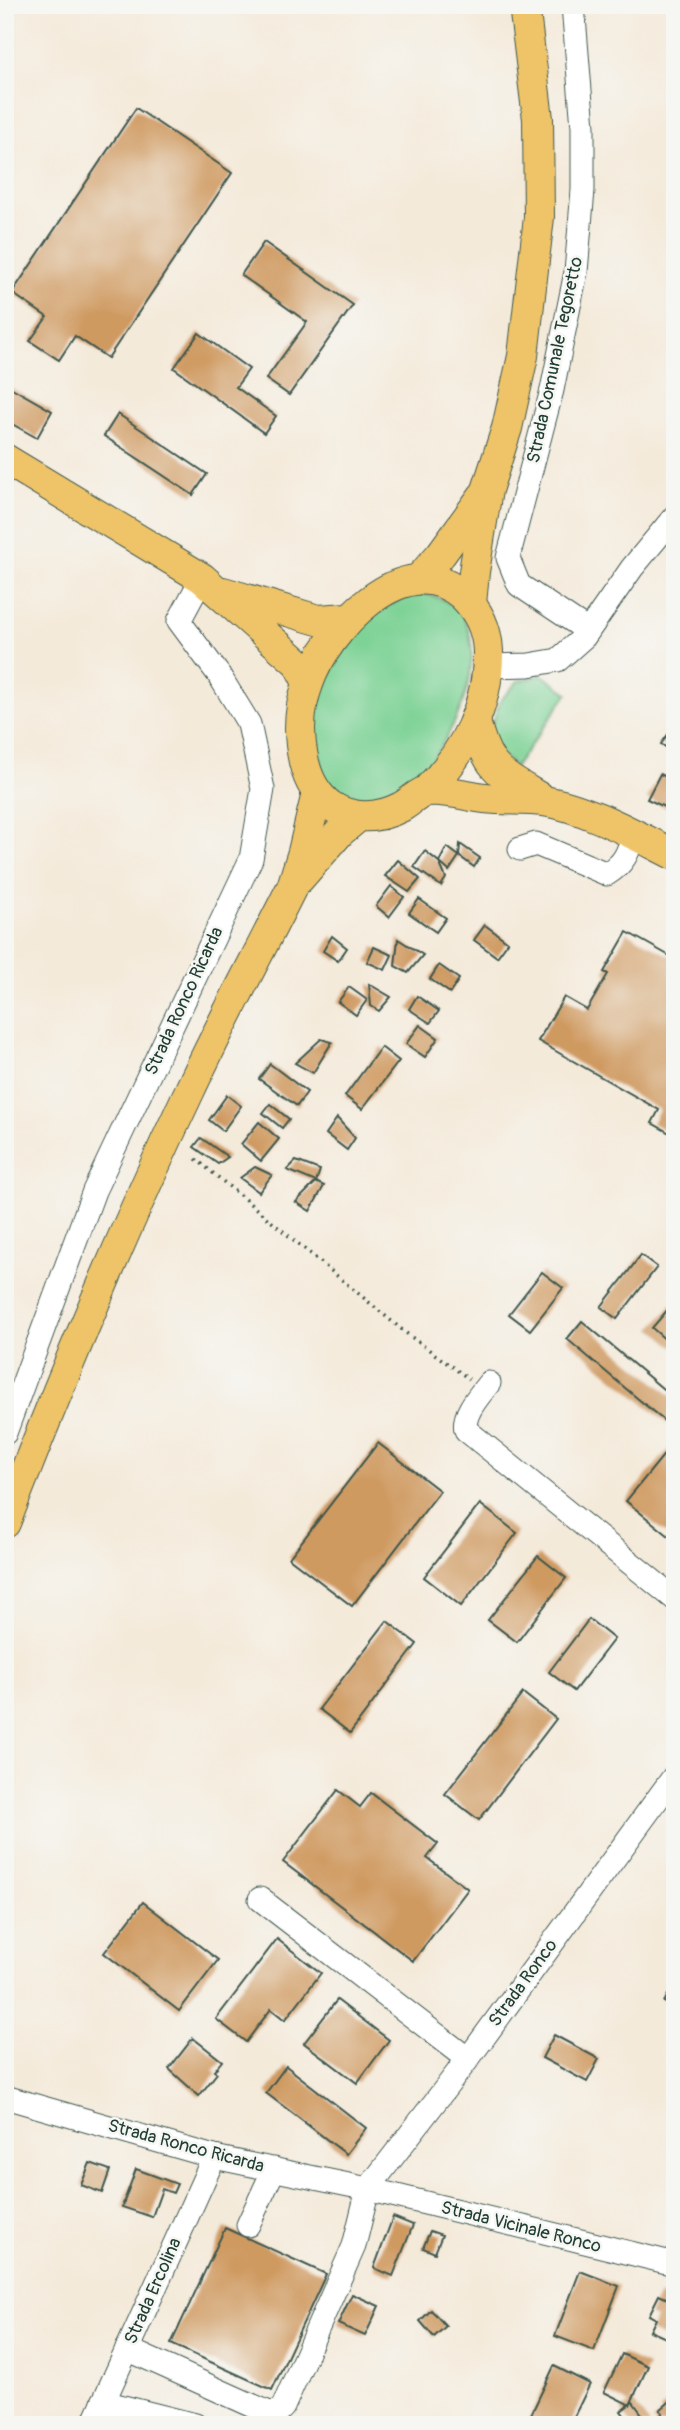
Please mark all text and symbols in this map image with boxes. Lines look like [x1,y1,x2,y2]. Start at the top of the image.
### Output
street label: Strada Comunale Tegoretto [522,255,588,465]
street label: Strada Ronco Ricarda [140,923,228,1079]
street label: Strada Ronco [484,1934,563,2031]
street label: Strada Ronco Ricarda [105,2114,267,2178]
street label: Strada Vicinale Ronco [438,2196,604,2258]
street label: Strada Ercolina [119,2234,187,2348]

